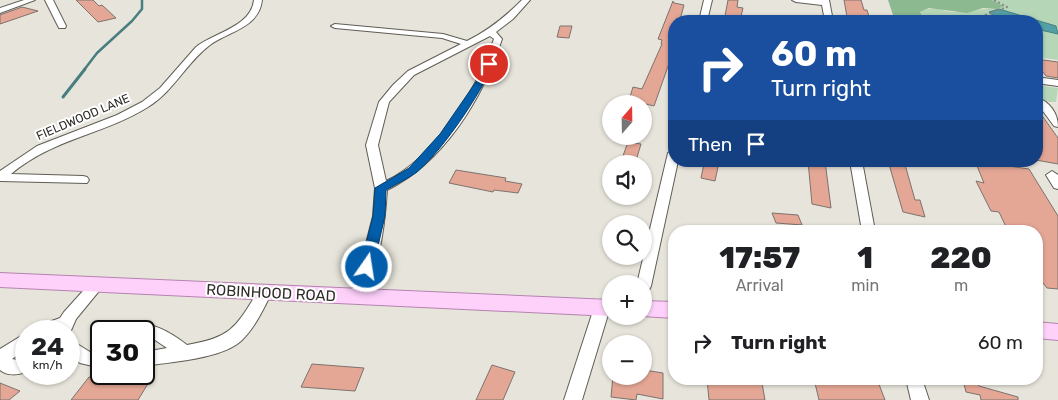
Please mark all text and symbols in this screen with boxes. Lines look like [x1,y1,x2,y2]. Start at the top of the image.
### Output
text: 60 m [771,33,857,75]
icon: right [688,35,753,100]
pin [468,43,510,85]
icon: arrive [475,50,503,78]
text: Turn right [771,75,871,102]
street label: FIELDWOOD LANE [34,91,132,143]
north arrow [602,95,652,145]
map controls [602,95,652,385]
icon: arrive [742,130,770,158]
text: Then [688,133,732,156]
button: sound [602,155,652,205]
button: search [602,215,652,265]
position arrow [340,240,392,292]
text: 17:57 [719,240,800,276]
text: 1 [857,240,873,276]
text: 220 [930,240,992,276]
button: + [602,275,652,325]
text: Arrival [736,276,784,295]
text: min [851,276,879,295]
text: m [954,276,968,295]
street label: ROBINHOOD ROAD [206,281,336,305]
speed limit sign: 30 [90,320,155,385]
icon: right [688,329,716,357]
text: Turn right [731,331,826,354]
text: 60 m [978,331,1023,354]
text: 24 [31,332,64,361]
button: − [602,335,652,385]
text: km/h [33,358,62,372]

